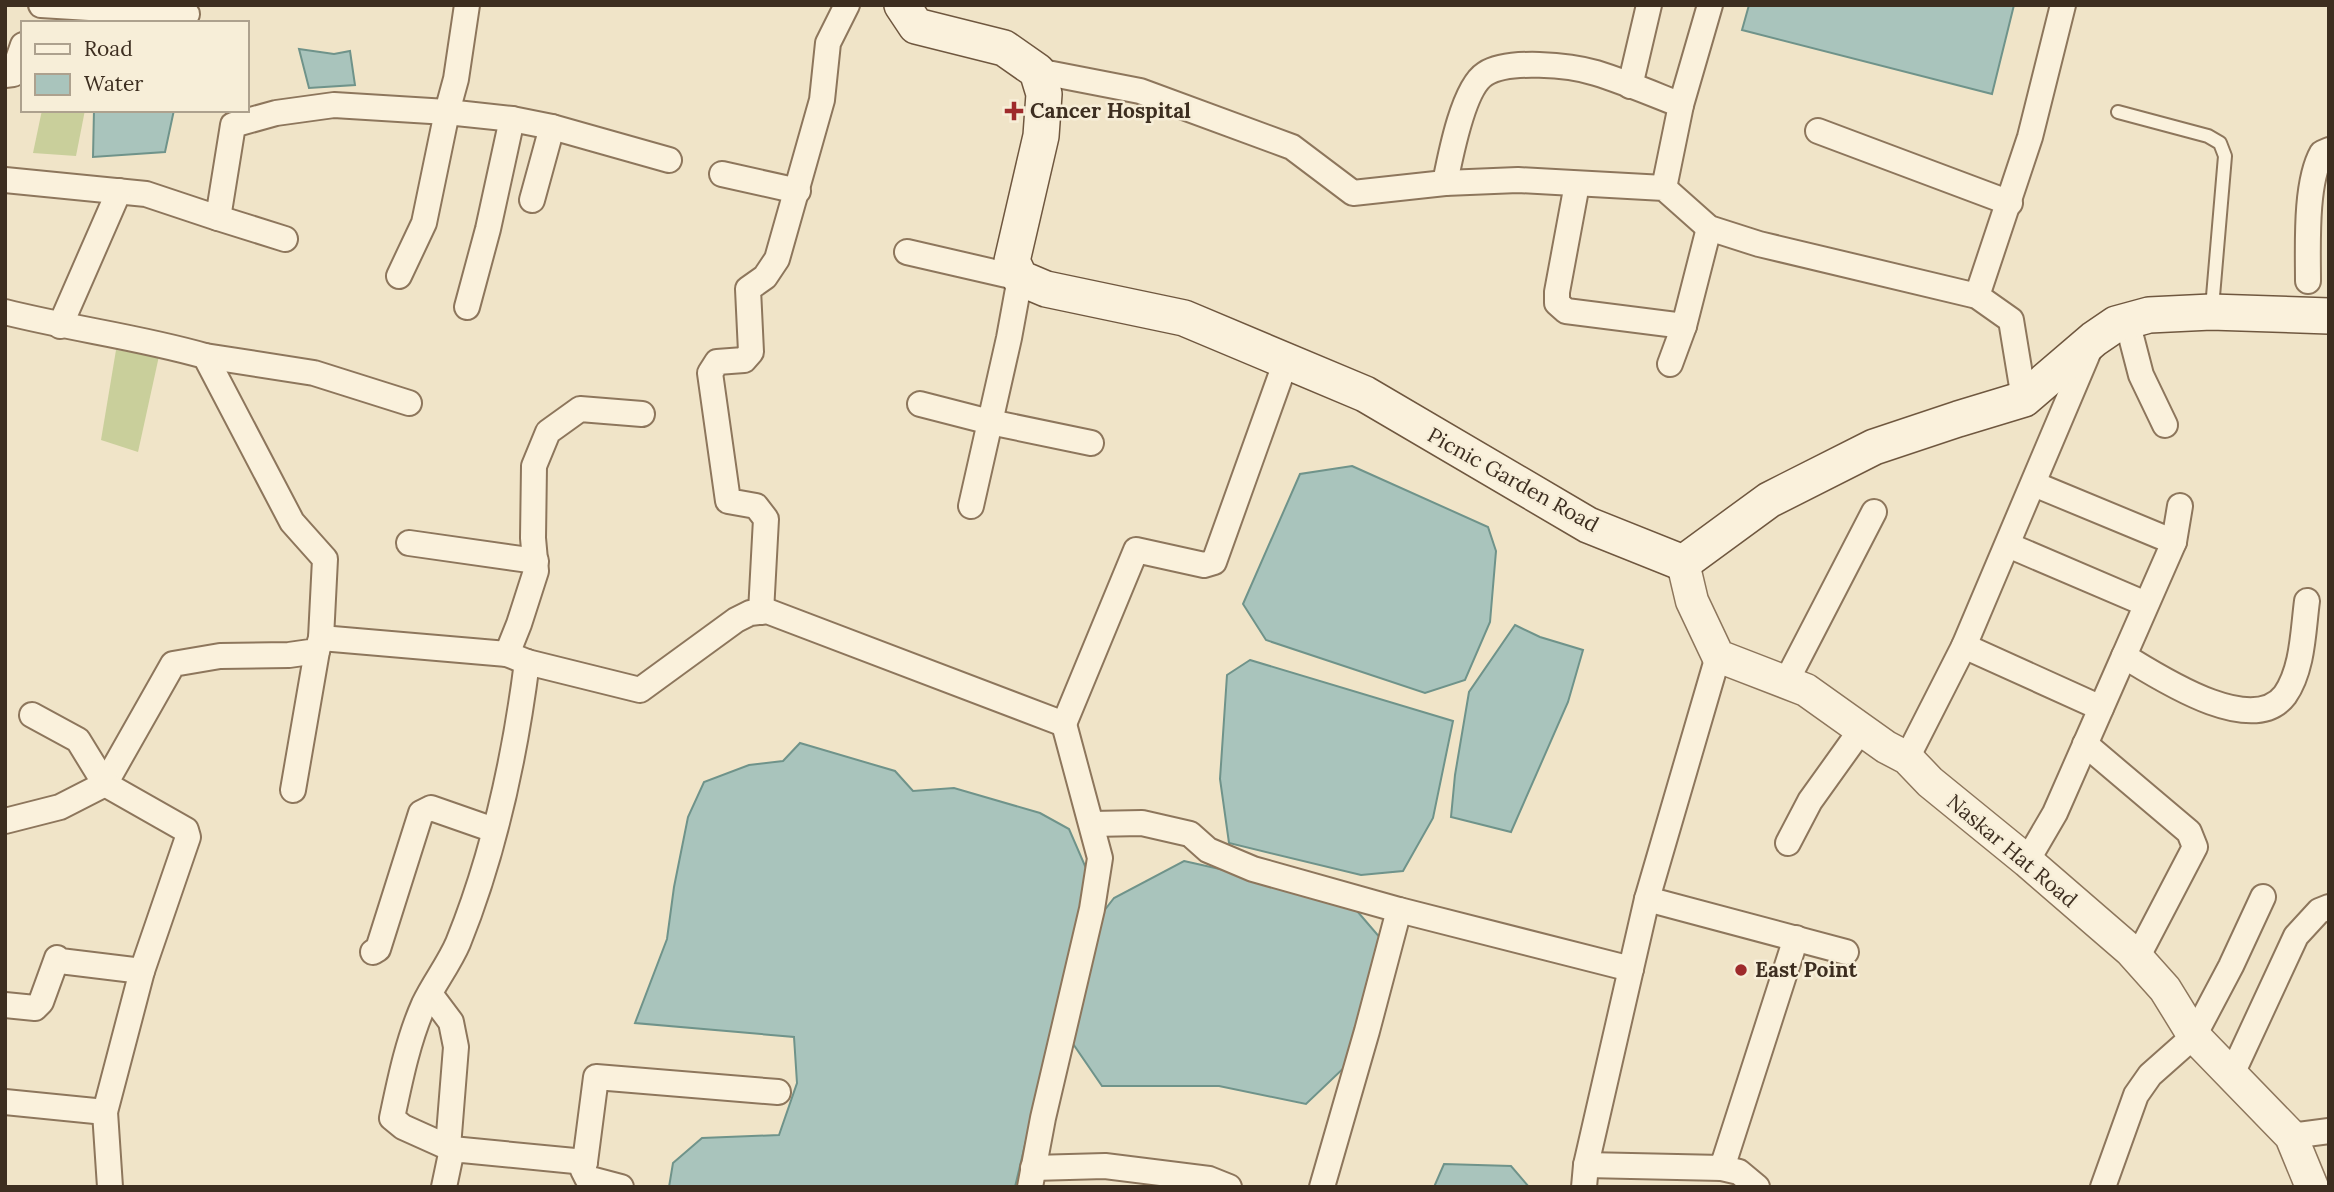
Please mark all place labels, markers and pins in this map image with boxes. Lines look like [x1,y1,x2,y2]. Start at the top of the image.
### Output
place label: Cancer Hospital [1030,97,1191,124]
marker: Cancer Hospital [1004,101,1024,121]
place label: East Point [1755,956,1858,983]
marker: East Point [1733,962,1749,978]

